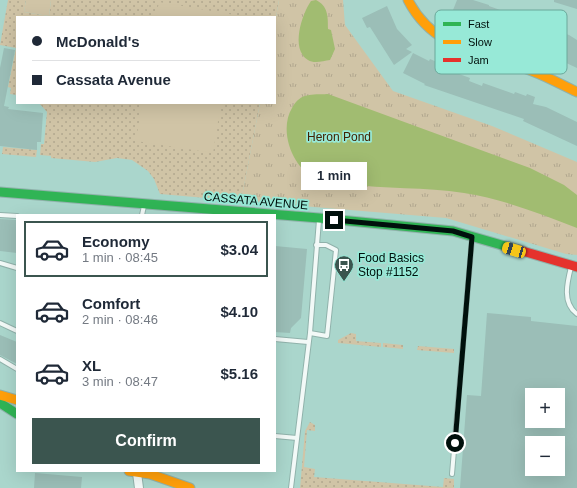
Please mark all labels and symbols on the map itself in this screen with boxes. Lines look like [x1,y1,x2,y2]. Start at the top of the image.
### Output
legend [435,10,567,74]
text: Fast [468,18,489,30]
text: Slow [468,36,492,48]
text: Jam [468,54,489,66]
park label: Heron Pond [307,130,371,144]
callout: 1 min [301,162,367,190]
street label: CASSATA AVENUE [203,189,309,213]
route end [325,211,343,229]
car [501,241,527,259]
place label: Food Basics Stop #1152 [358,251,424,279]
bus stop icon: Food Basics Stop #1152 [333,254,355,282]
route start [446,434,464,452]

